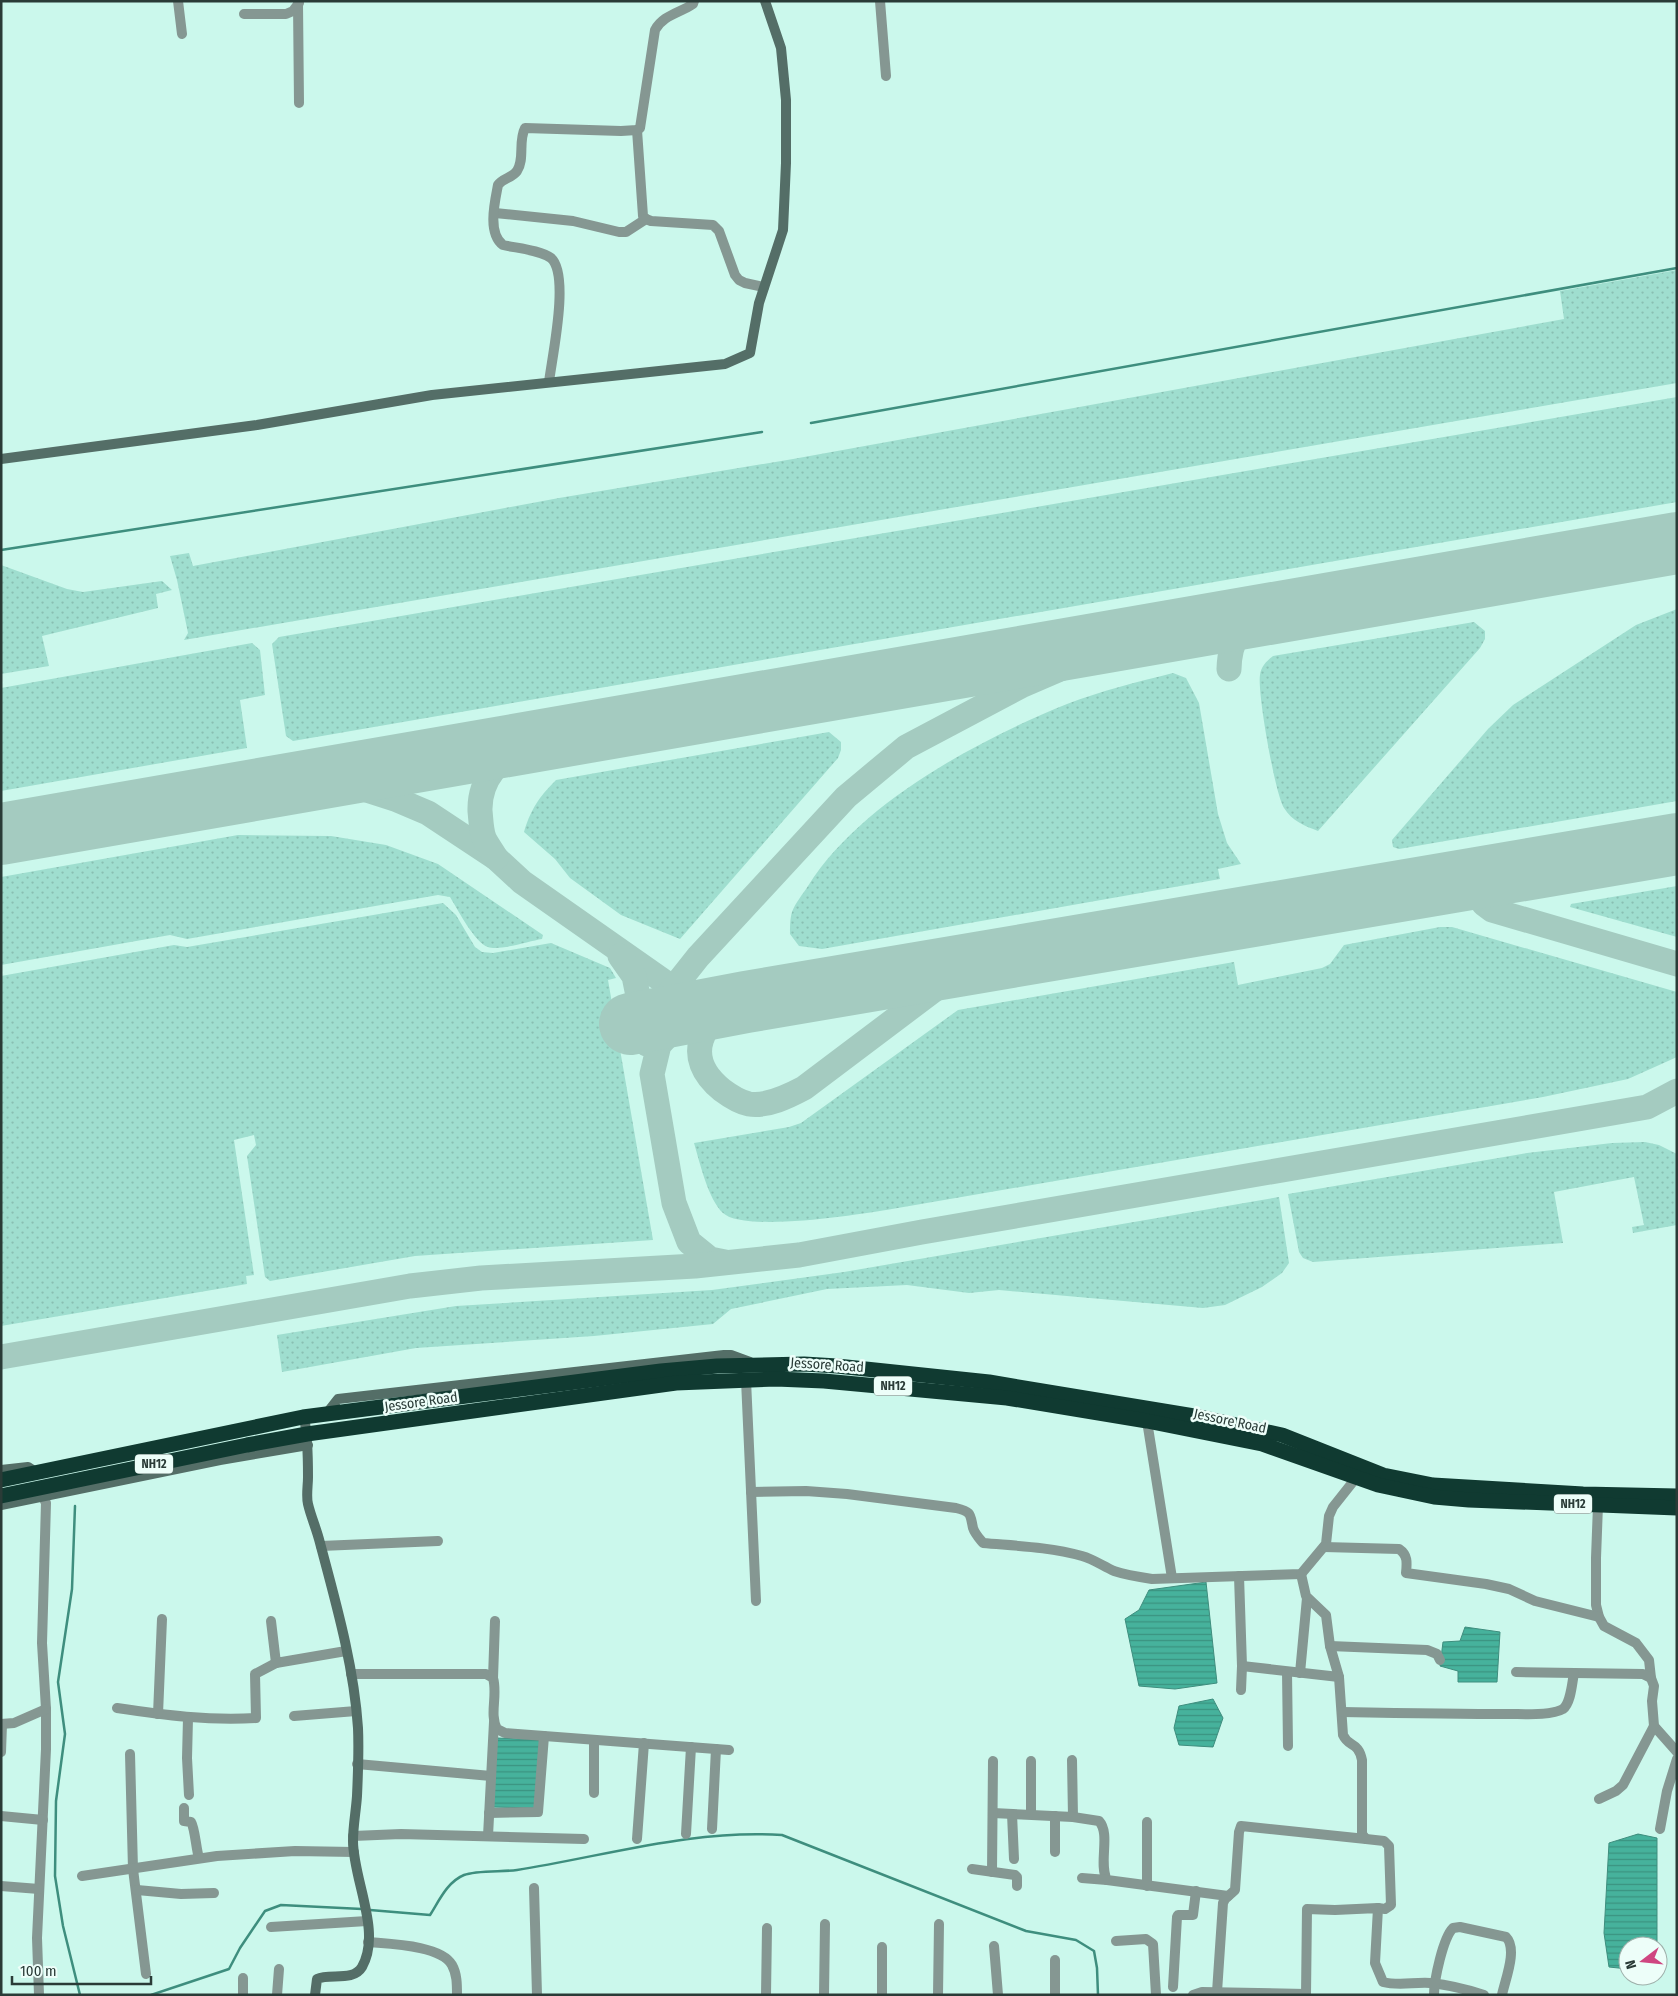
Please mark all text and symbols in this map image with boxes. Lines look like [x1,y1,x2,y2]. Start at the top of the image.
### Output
street label: Jessore Road [790,1354,864,1376]
road number: NH12 [874,1376,912,1395]
street label: Jessore Road [383,1388,459,1416]
street label: Jessore Road [1192,1405,1268,1437]
road number: NH12 [135,1455,173,1474]
road number: NH12 [1554,1495,1592,1514]
north arrow [1618,1936,1668,1986]
scale bar [12,1954,151,1986]
text: N [1622,1958,1640,1971]
text: 100 m [20,1962,57,1980]

